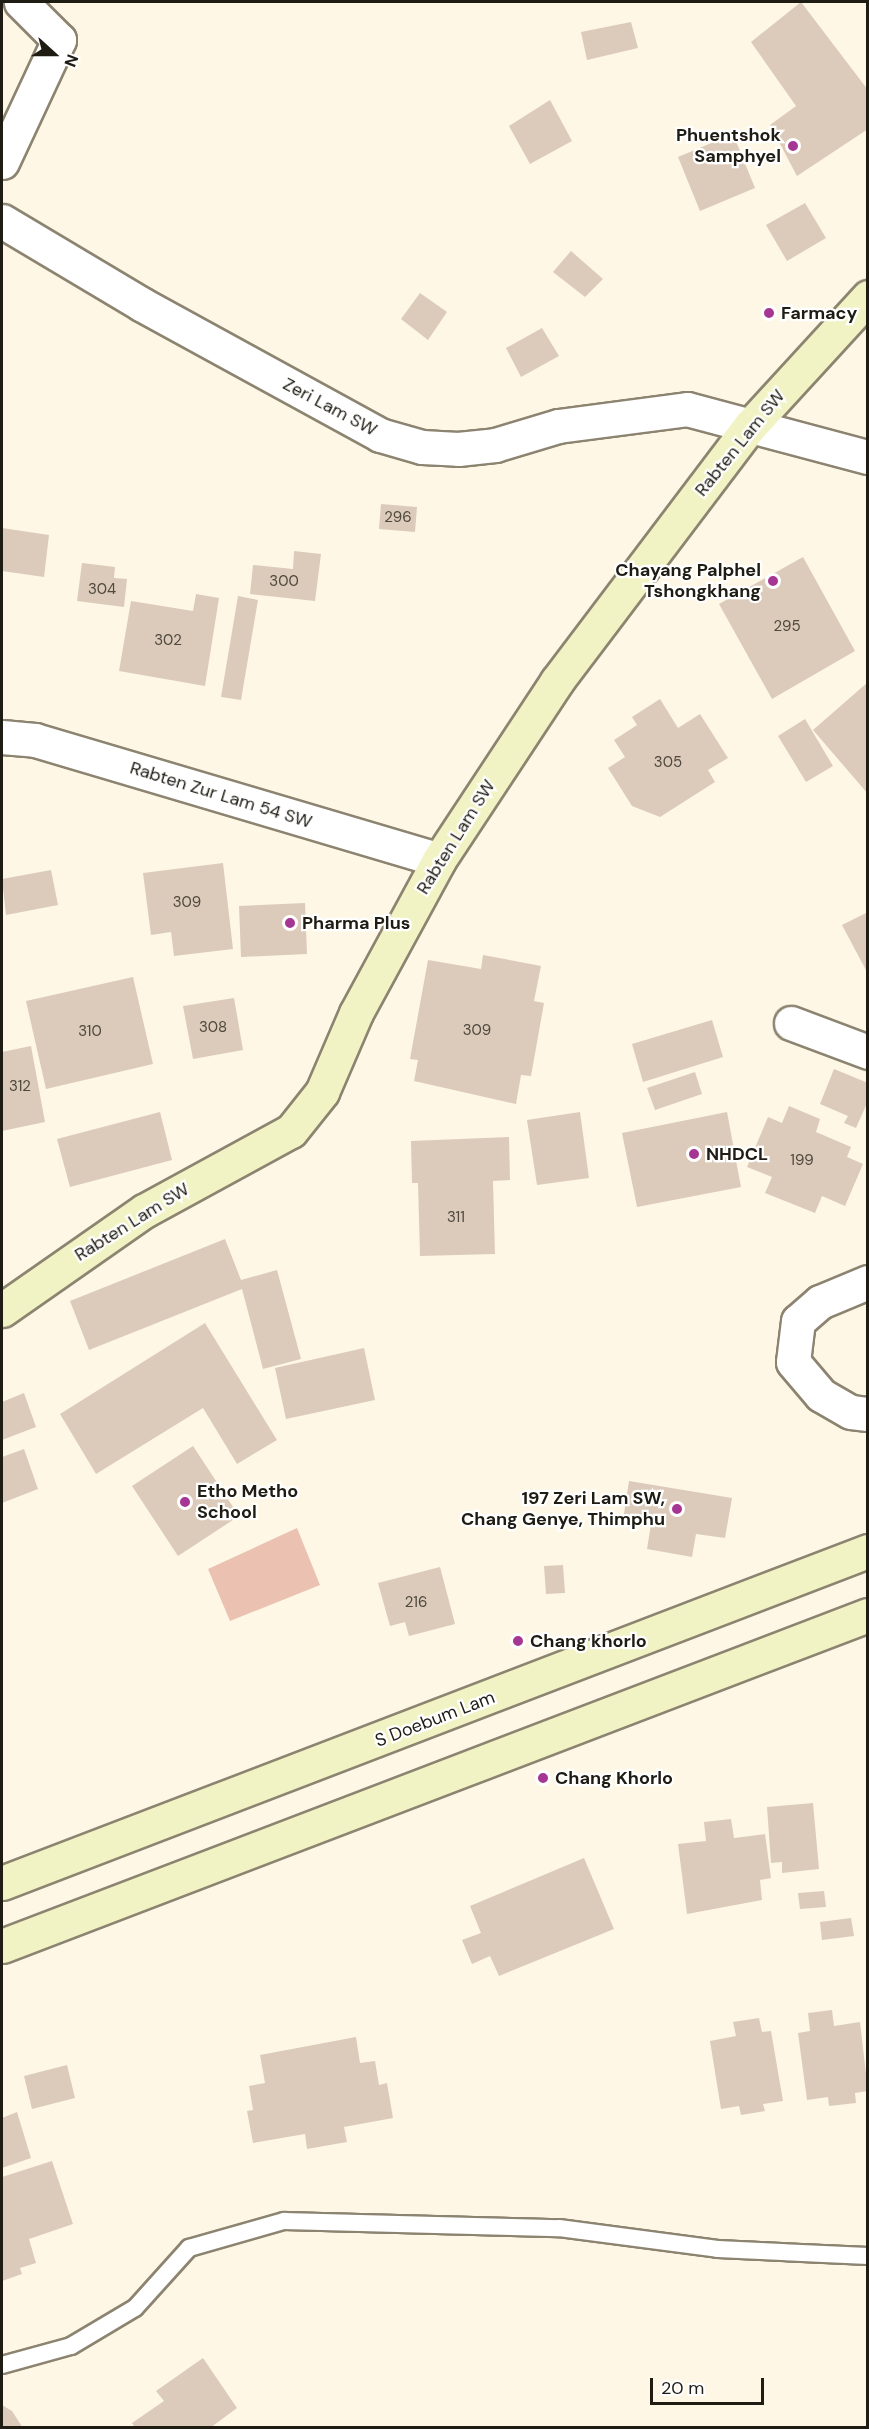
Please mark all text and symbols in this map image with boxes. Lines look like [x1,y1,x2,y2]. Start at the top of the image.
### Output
north arrow [24,24,84,84]
text: N [59,51,83,70]
place label: Phuentshok Samphyel [676,125,781,168]
marker: Phuentshok Samphyel [786,139,800,153]
place label: Farmacy [781,302,857,324]
marker: Farmacy [762,306,776,320]
street label: Zeri Lam SW [279,373,381,441]
street label: Rabten Lam SW [690,385,790,501]
house number: 296 [384,509,412,527]
place label: Chayang Palphel Tshongkhang [615,560,761,602]
house number: 300 [269,573,299,591]
marker: Chayang Palphel Tshongkhang [766,574,780,588]
house number: 304 [88,581,116,599]
house number: 295 [773,618,801,636]
house number: 302 [154,632,182,650]
house number: 305 [654,754,682,772]
street label: Rabten Zur Lam 54 SW [127,757,315,833]
street label: Rabten Lam SW [412,776,500,898]
house number: 309 [173,894,201,912]
place label: Pharma Plus [302,912,410,934]
marker: Pharma Plus [283,916,297,930]
house number: 308 [199,1019,227,1037]
house number: 309 [463,1022,491,1040]
house number: 310 [78,1023,102,1041]
house number: 312 [9,1078,31,1096]
place label: NHDCL [706,1143,768,1165]
marker: NHDCL [687,1147,701,1161]
house number: 199 [790,1152,814,1170]
street label: Rabten Lam SW [71,1178,193,1266]
house number: 311 [447,1209,465,1227]
place label: Etho Metho School [197,1481,298,1524]
place label: 197 Zeri Lam SW, Chang Genye, Thimphu [461,1488,665,1530]
marker: Etho Metho School [178,1495,192,1509]
marker: 197 Zeri Lam SW, Chang Genye, Thimphu [670,1502,684,1516]
house number: 216 [405,1594,427,1612]
place label: Chang khorlo [530,1630,647,1652]
marker: Chang khorlo [511,1634,525,1648]
street label: S Doebum Lam [372,1686,498,1752]
place label: Chang Khorlo [555,1767,673,1789]
marker: Chang Khorlo [536,1771,550,1785]
scale bar [653,2366,767,2404]
text: 20 m [661,2376,704,2400]

